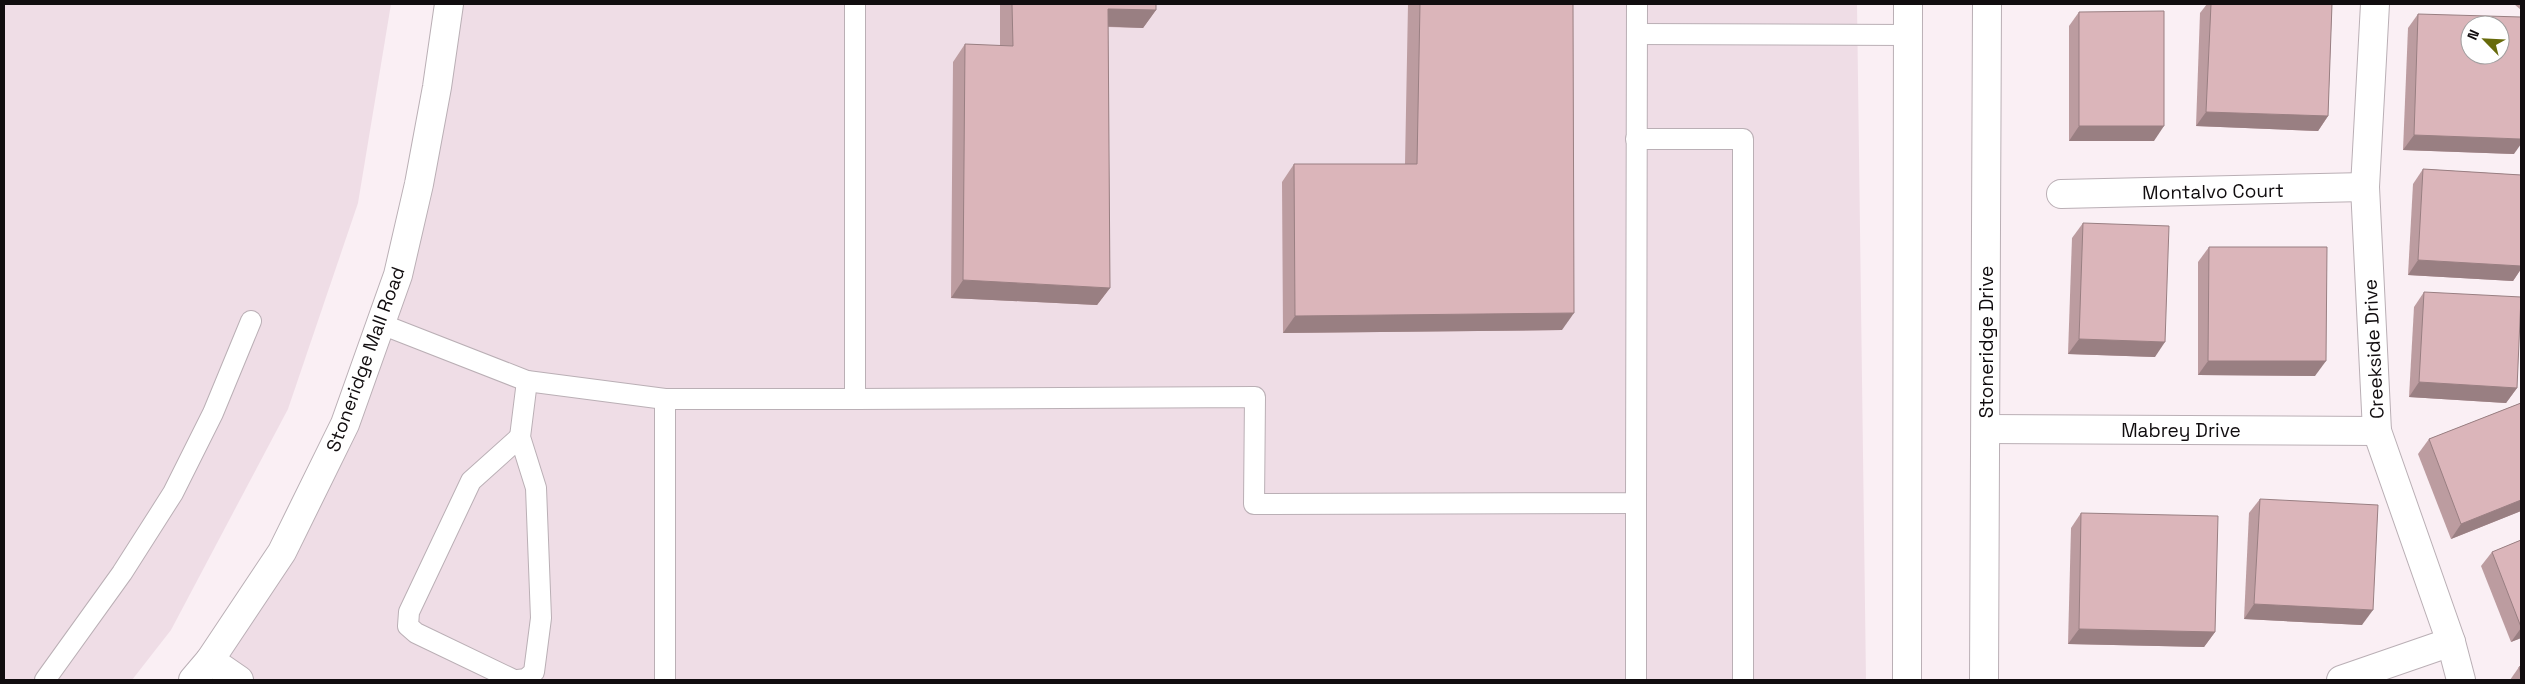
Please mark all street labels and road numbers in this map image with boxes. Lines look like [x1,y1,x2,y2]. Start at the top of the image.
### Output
street label: Montalvo Court [2142,178,2284,205]
street label: Stoneridge Mall Road [320,263,411,455]
street label: Stoneridge Drive [1974,266,1999,418]
street label: Creekside Drive [2357,278,2390,420]
street label: Mabrey Drive [2121,418,2241,443]

